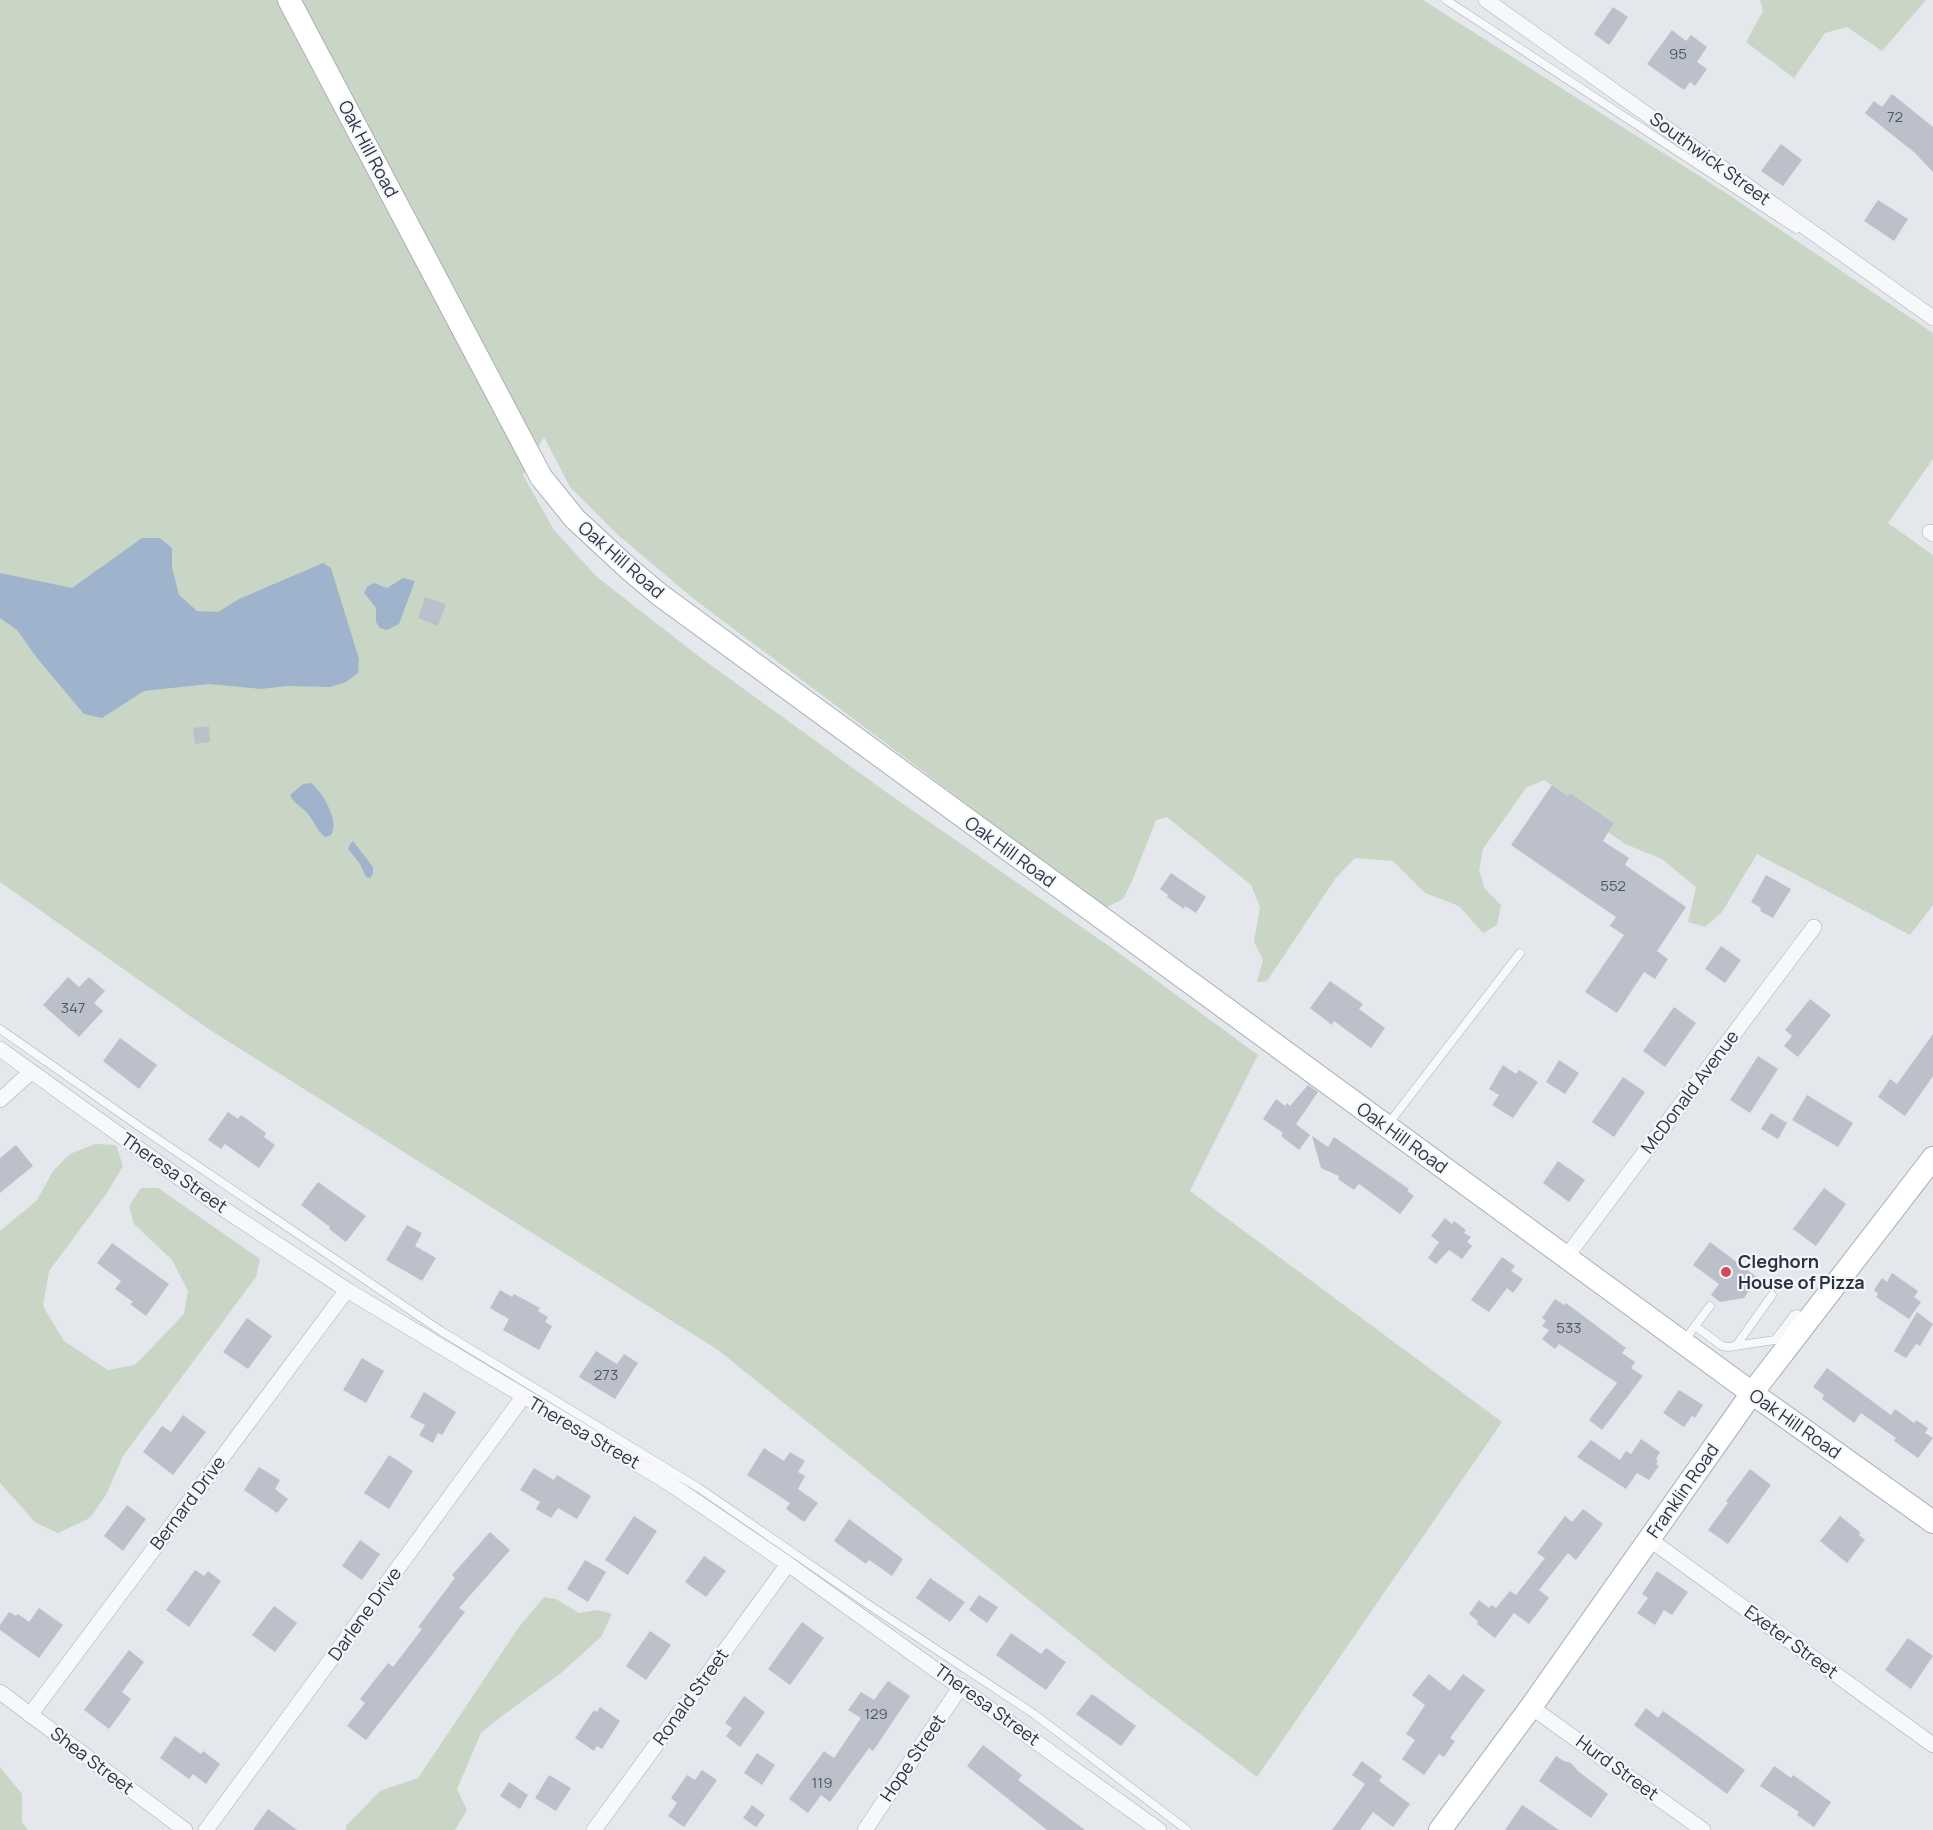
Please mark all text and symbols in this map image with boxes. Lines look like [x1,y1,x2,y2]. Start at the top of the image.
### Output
house number: 95 [1669,43,1687,64]
street label: Oak Hill Road [333,96,405,201]
street label: Southwick Street [1645,106,1776,210]
house number: 72 [1887,106,1903,127]
street label: Oak Hill Road [574,515,670,603]
street label: Oak Hill Road [960,810,1061,892]
house number: 552 [1600,875,1626,896]
house number: 347 [61,997,85,1018]
street label: McDonald Avenue [1635,1025,1744,1158]
street label: Oak Hill Road [1352,1096,1453,1178]
street label: Theresa Street [117,1127,233,1218]
place label: Cleghorn House of Pizza [1738,1249,1865,1294]
marker: Cleghorn House of Pizza [1719,1265,1733,1279]
house number: 533 [1556,1317,1582,1338]
house number: 273 [594,1364,618,1385]
street label: Oak Hill Road [1745,1383,1846,1464]
street label: Theresa Street [525,1391,644,1474]
street label: Franklin Road [1641,1438,1724,1542]
street label: Bernard Drive [144,1451,230,1554]
street label: Darlene Drive [322,1562,406,1665]
street label: Exeter Street [1740,1599,1843,1683]
street label: Ronald Street [647,1643,733,1750]
street label: Theresa Street [930,1658,1045,1751]
house number: 129 [864,1703,888,1724]
street label: Hope Street [874,1709,950,1806]
street label: Shea Street [46,1721,139,1799]
street label: Hurd Street [1572,1729,1664,1805]
house number: 119 [811,1772,833,1793]

